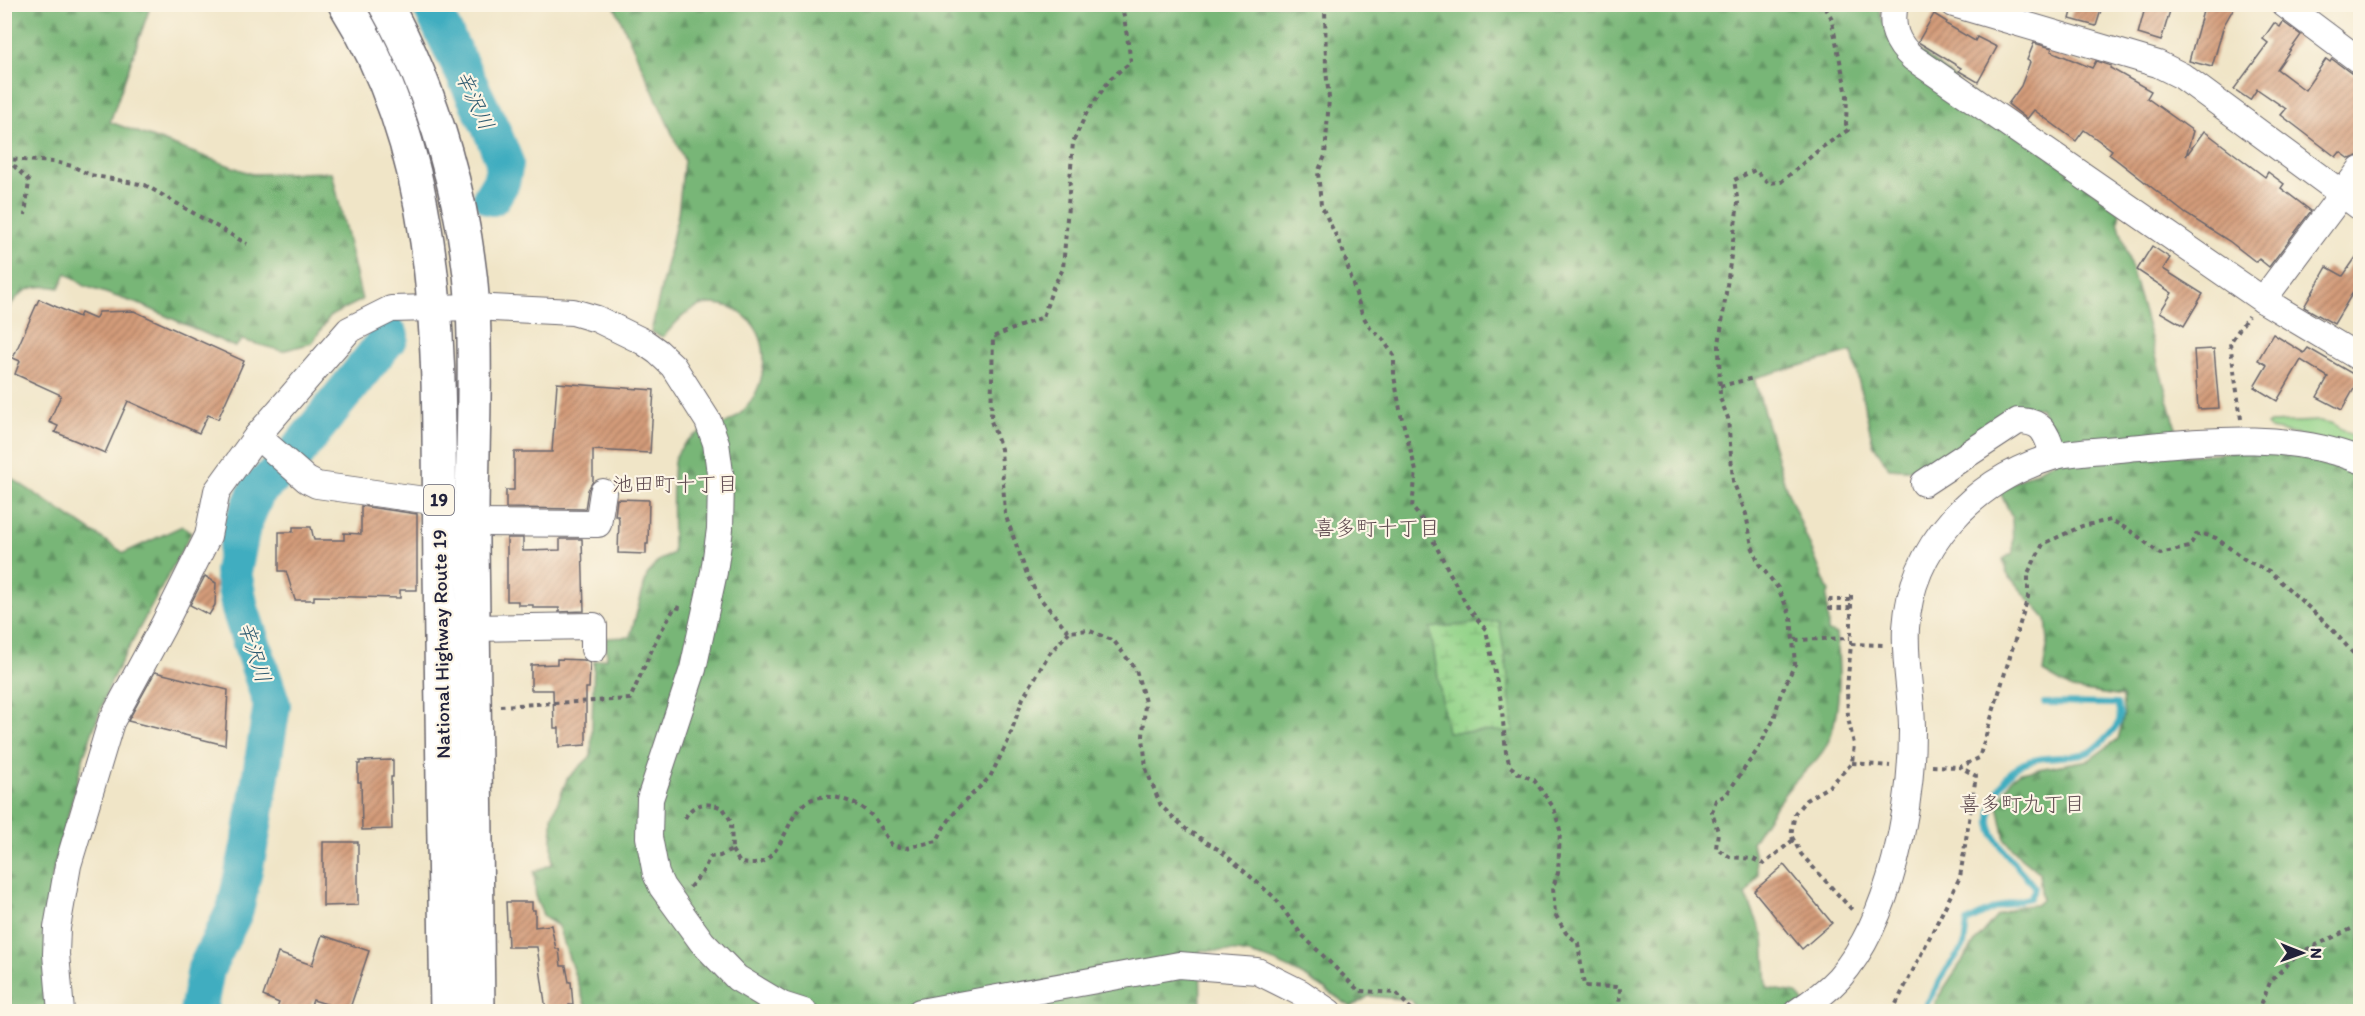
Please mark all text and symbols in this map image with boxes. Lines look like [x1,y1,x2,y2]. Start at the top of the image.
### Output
water label: 辛沢川 [450,66,500,134]
district label: 池田町十丁目 [612,471,738,496]
road number: 19 [424,485,454,515]
district label: 喜多町十丁目 [1314,515,1440,540]
street label: National Highway Route 19 [427,529,455,759]
water label: 辛沢川 [233,618,277,686]
district label: 喜多町九丁目 [1959,791,2085,816]
north arrow [2272,923,2332,983]
text: N [2307,948,2326,959]

